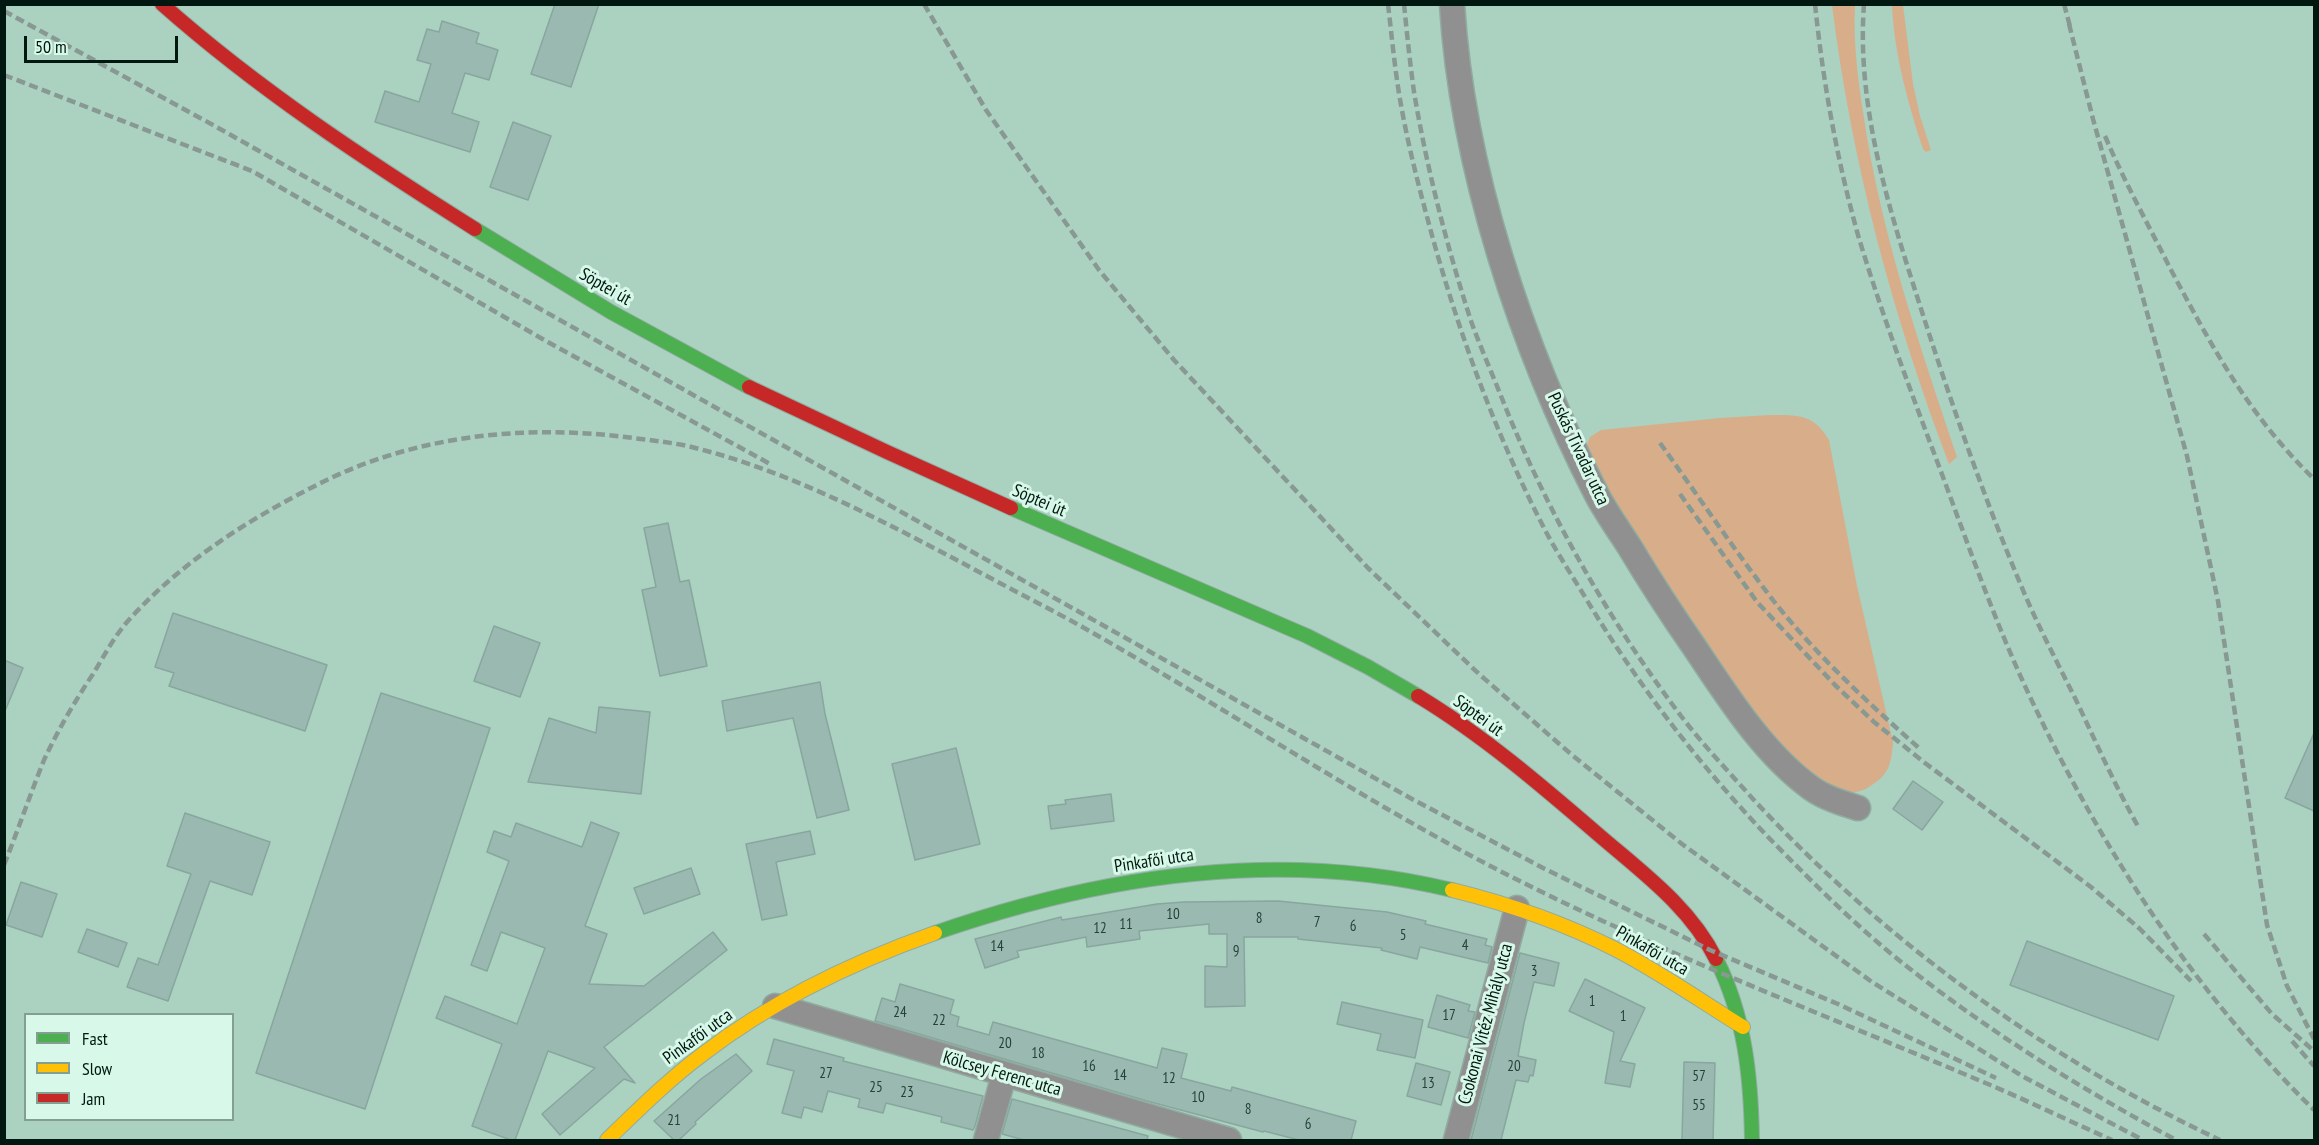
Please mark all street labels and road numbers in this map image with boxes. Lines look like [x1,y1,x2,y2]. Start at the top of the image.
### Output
street label: Söptei út [575,264,635,310]
street label: Puskás Tivadar utca [1542,389,1614,509]
street label: Söptei út [1009,480,1069,522]
street label: Söptei út [1449,691,1507,741]
street label: Pinkafői utca [1113,844,1195,878]
street label: Pinkafői utca [1612,922,1692,980]
street label: Csokonai Vitéz Mihály utca [1454,941,1518,1107]
street label: Pinkafői utca [659,1005,737,1069]
street label: Kölcsey Ferenc utca [940,1047,1064,1101]

